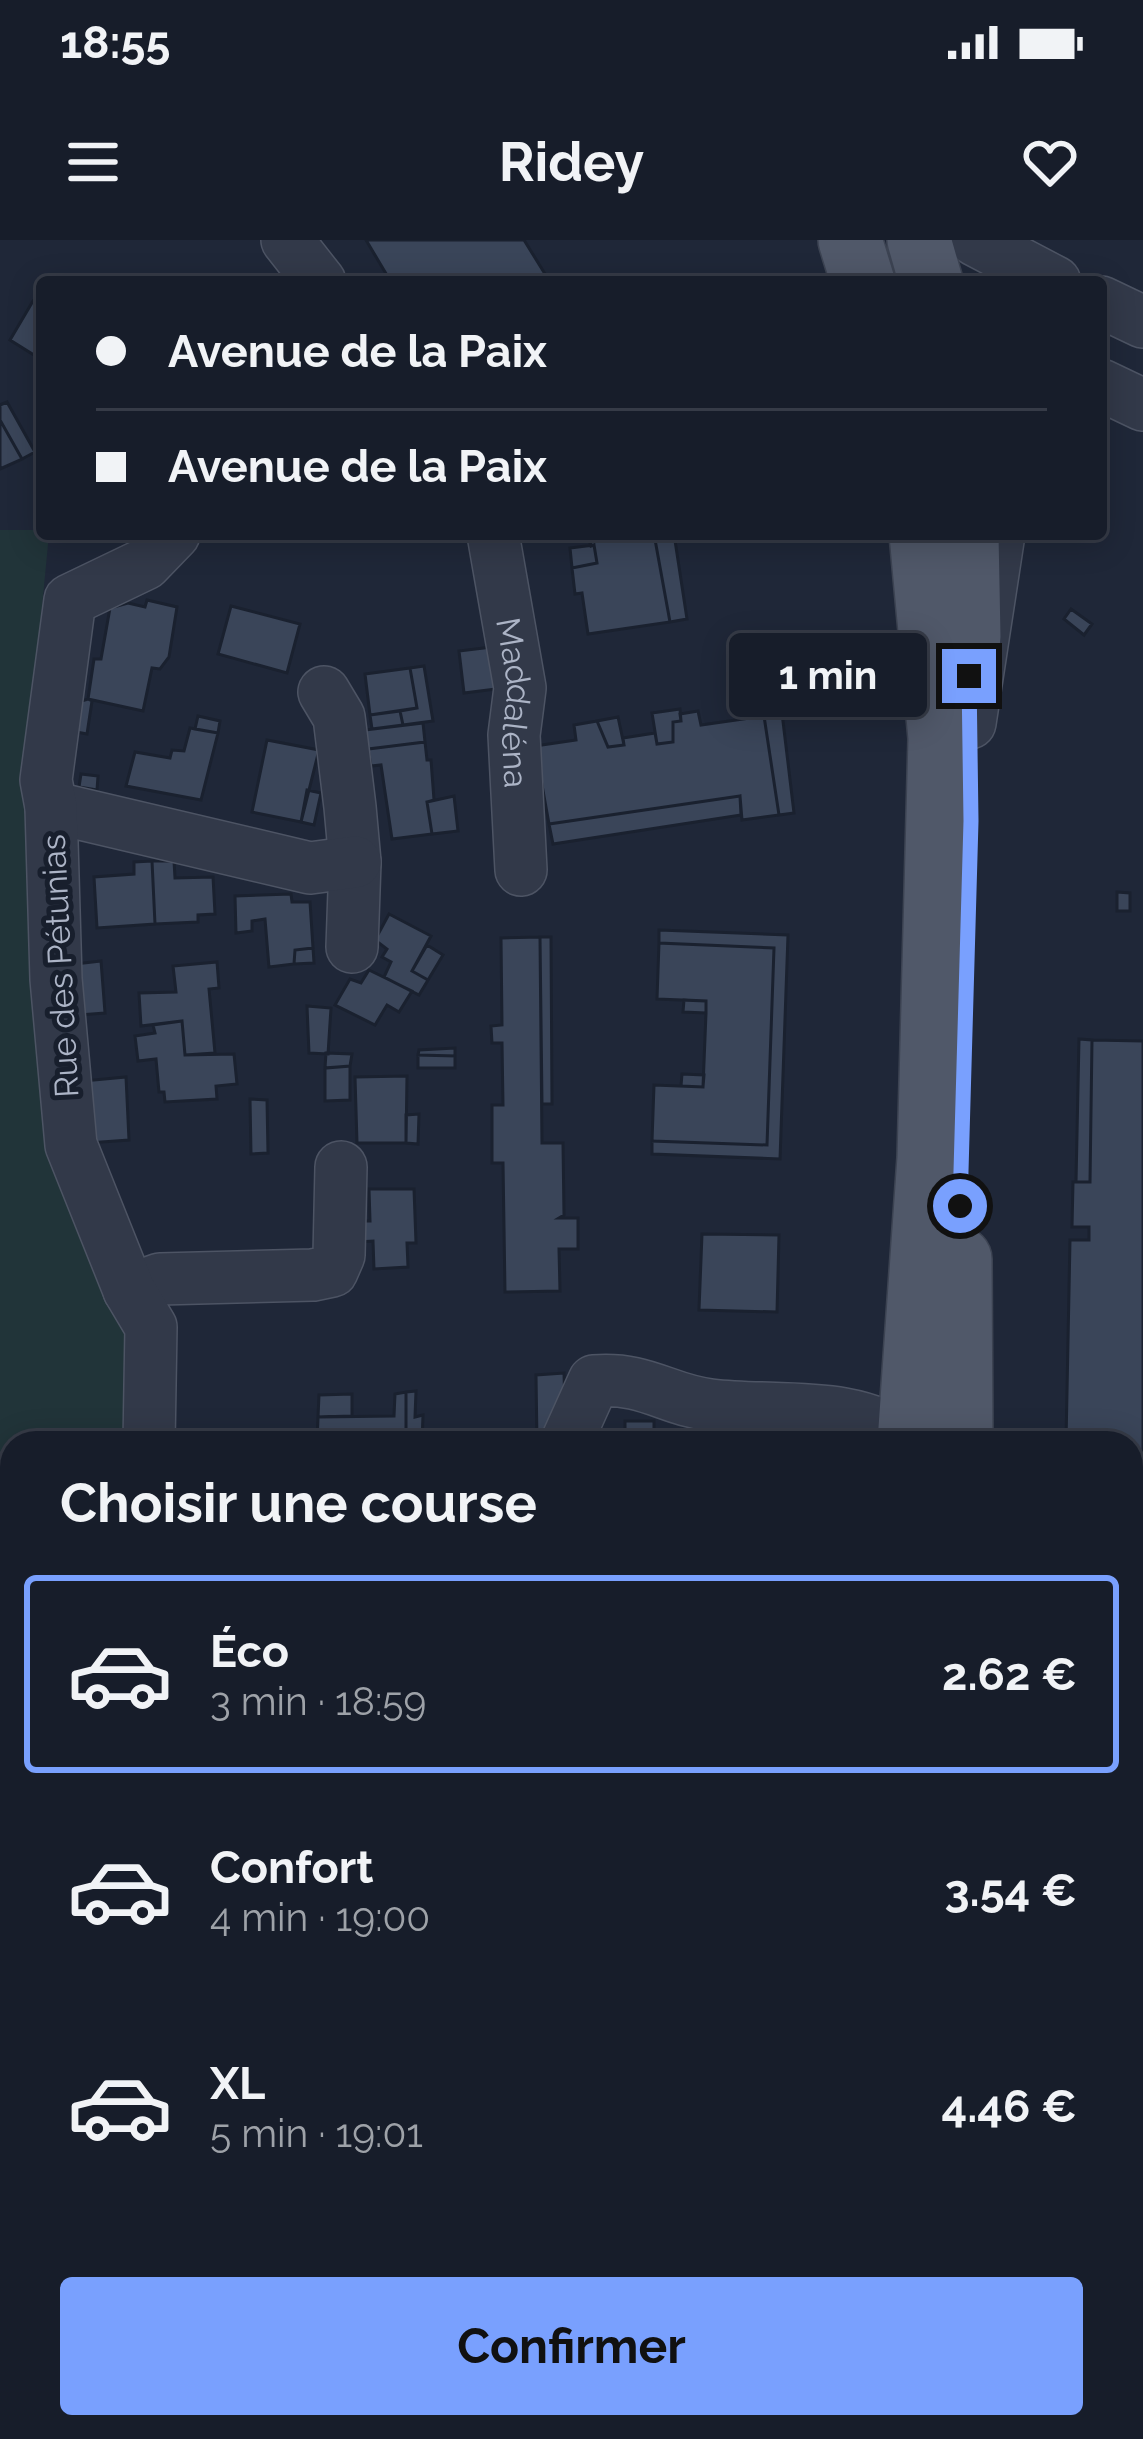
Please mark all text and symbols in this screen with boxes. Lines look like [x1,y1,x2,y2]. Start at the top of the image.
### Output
text: 18:55 [60,16,170,69]
icon: menu [60,129,126,195]
icon: heart [1017,129,1083,195]
text: Ridey [499,130,644,194]
text: Avenue de la Paix [168,325,547,378]
text: Avenue de la Paix [168,440,547,493]
street label: Maddaléna [489,615,540,789]
callout: 1 min [729,634,927,718]
route end [942,649,996,703]
text: 1 min [779,652,877,698]
street label: Rue des Pétunias [34,833,86,1099]
route start [933,1179,987,1233]
text: Choisir une course [60,1471,537,1535]
icon: car [66,1620,174,1728]
text: Éco [210,1625,289,1678]
text: 2.62 € [942,1648,1077,1701]
text: 3 min · 18:59 [210,1678,426,1724]
icon: car [66,1836,174,1944]
text: Confort [210,1841,373,1894]
text: 3.54 € [944,1864,1077,1917]
text: 4 min · 19:00 [210,1894,430,1940]
icon: car [66,2052,174,2160]
text: XL [210,2057,265,2110]
text: 4.46 € [941,2080,1077,2133]
text: 5 min · 19:01 [210,2110,423,2156]
button: Confirmer [60,2277,1083,2415]

